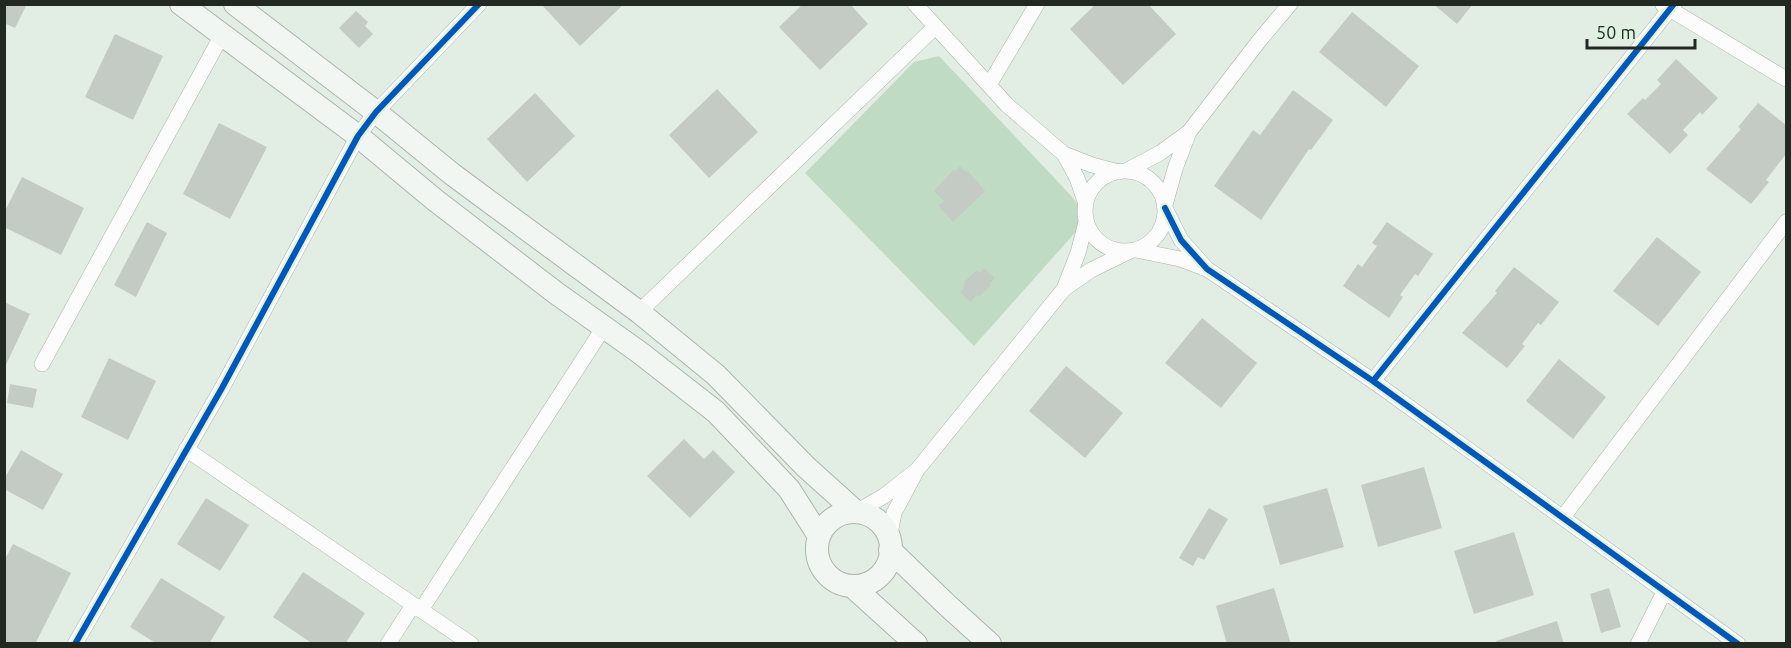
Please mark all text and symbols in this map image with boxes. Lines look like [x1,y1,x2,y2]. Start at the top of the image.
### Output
scale bar [1587,12,1695,50]
text: 50 m [1596,22,1636,42]

